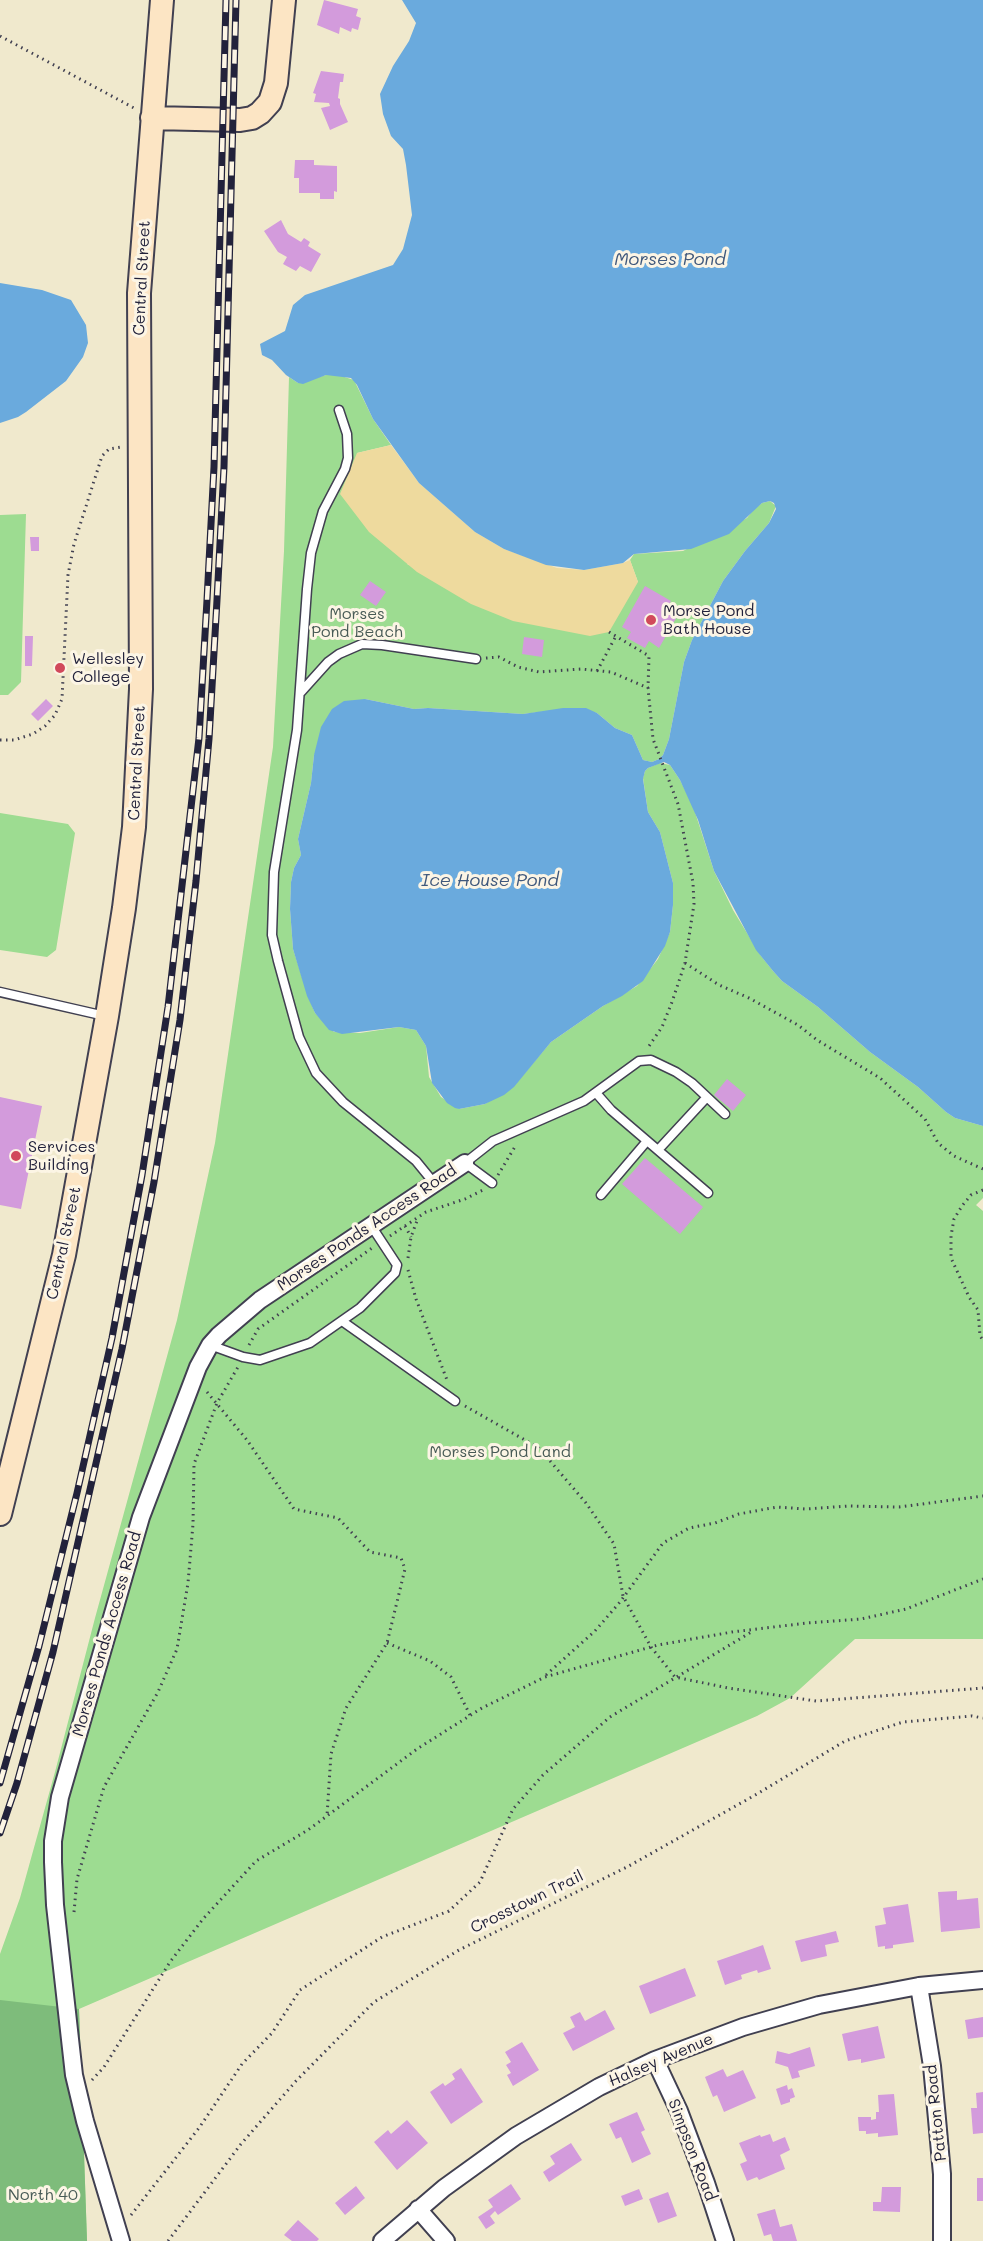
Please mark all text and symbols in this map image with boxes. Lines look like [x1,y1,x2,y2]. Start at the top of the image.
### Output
street label: Central Street [129,220,155,336]
water label: Morses Pond [614,248,726,270]
place label: Morse Pond Bath House [663,601,754,639]
park label: Morses Pond Beach [311,604,403,642]
marker: Morse Pond Bath House [644,613,658,627]
place label: Wellesley College [72,649,144,687]
marker: Wellesley College [53,661,67,675]
street label: Central Street [124,705,150,821]
water label: Ice House Pond [421,869,559,891]
place label: Services Building [28,1137,95,1175]
marker: Services Building [9,1149,23,1163]
street label: Morses Ponds Access Road [274,1161,460,1295]
street label: Central Street [43,1185,85,1301]
park label: Morses Pond Land [429,1442,571,1462]
street label: Morses Ponds Access Road [69,1529,145,1739]
street label: Crosstown Trail [467,1866,587,1938]
street label: Halsey Avenue [606,2029,716,2091]
street label: Patton Road [921,2064,951,2162]
street label: Simpson Road [664,2096,720,2204]
park label: North 40 [8,2185,78,2205]

